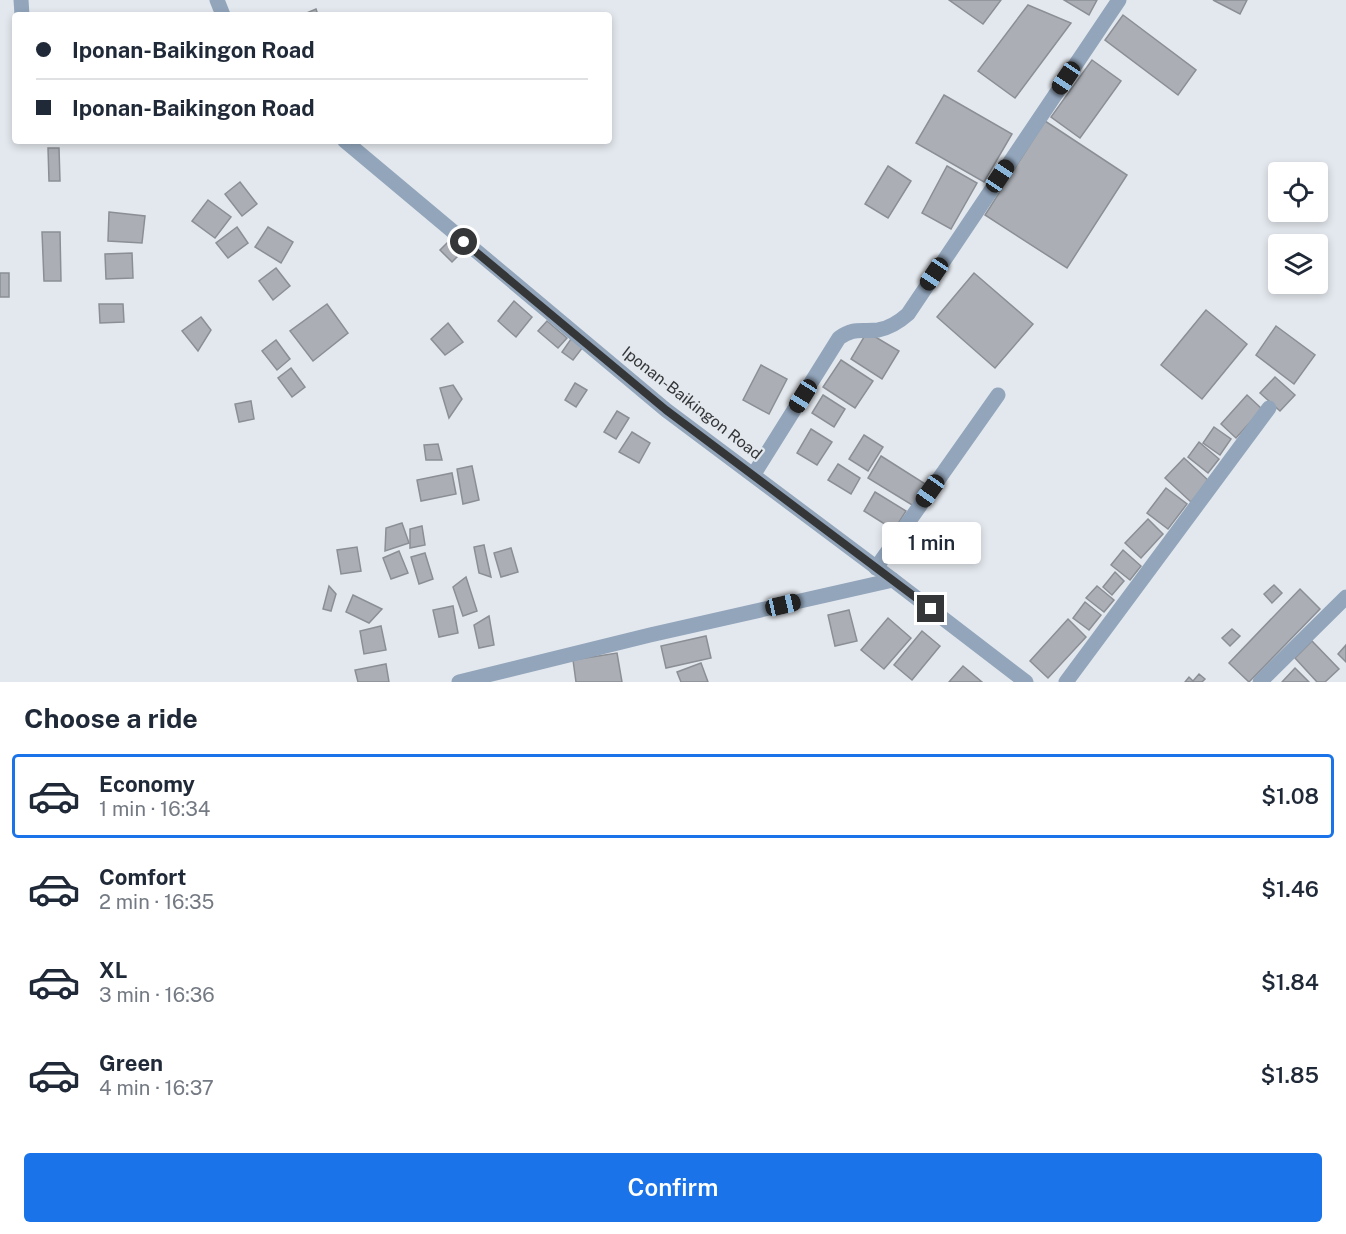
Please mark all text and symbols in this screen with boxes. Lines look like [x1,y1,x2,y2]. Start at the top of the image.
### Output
text: Iponan-Baikingon Road [72,37,315,63]
car [1048,58,1084,98]
text: Iponan-Baikingon Road [72,95,315,121]
car [982,156,1018,196]
map controls [1268,162,1328,294]
button: locate [1268,162,1328,222]
route start [450,228,477,255]
button: layers [1268,234,1328,294]
car [916,254,952,294]
street label: Iponan-Baikingon Road [618,343,766,463]
car [786,376,820,416]
car [912,471,948,511]
callout: 1 min [882,522,980,564]
text: 1 min [908,531,955,555]
car [763,592,803,618]
route end [917,595,944,622]
text: Choose a ride [24,702,198,734]
icon: car [27,769,81,823]
text: Economy [99,771,195,797]
text: $1.08 [1261,783,1319,809]
text: 1 min · 16:34 [99,797,210,821]
icon: car [27,862,81,916]
text: Comfort [99,864,186,890]
text: $1.46 [1261,876,1319,902]
text: 2 min · 16:35 [99,890,214,914]
icon: car [27,955,81,1009]
text: XL [99,957,127,983]
text: $1.84 [1261,969,1319,995]
text: 3 min · 16:36 [99,983,215,1007]
icon: car [27,1048,81,1102]
text: Green [99,1050,163,1076]
text: $1.85 [1261,1062,1319,1088]
text: 4 min · 16:37 [99,1076,214,1100]
button: Confirm [24,1153,1322,1222]

